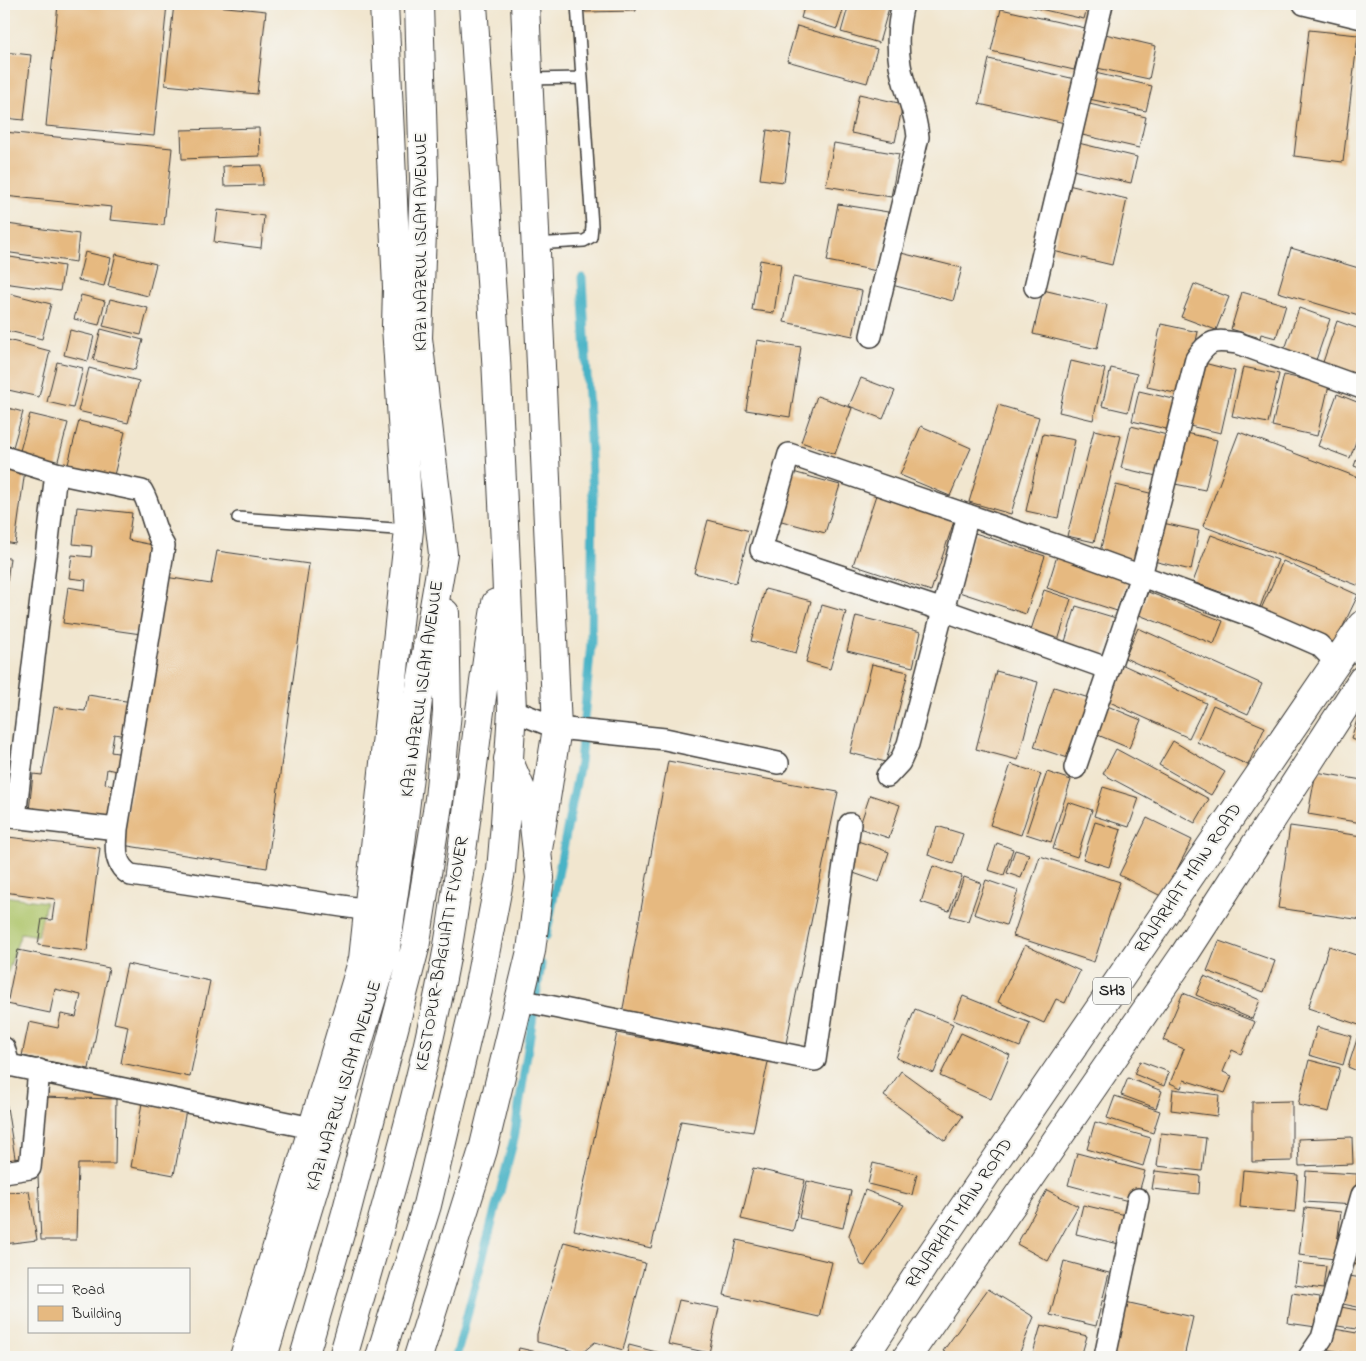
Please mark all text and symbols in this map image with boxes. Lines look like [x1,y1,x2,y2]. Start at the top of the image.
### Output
street label: KAZI NAZRUL ISLAM AVENUE [409,133,435,351]
street label: KAZI NAZRUL ISLAM AVENUE [395,579,451,799]
street label: RAJARHAT MAIN ROAD [1129,799,1249,959]
street label: KESTOPUR-BAGUIATI FLYOVER [410,835,476,1073]
street label: KAZI NAZRUL ISLAM AVENUE [301,978,389,1194]
road number: SH3 [1093,978,1131,1004]
street label: RAJARHAT MAIN ROAD [900,1134,1020,1294]
legend [28,1268,190,1334]
text: Road [72,1279,105,1301]
text: Building [71,1303,121,1326]

